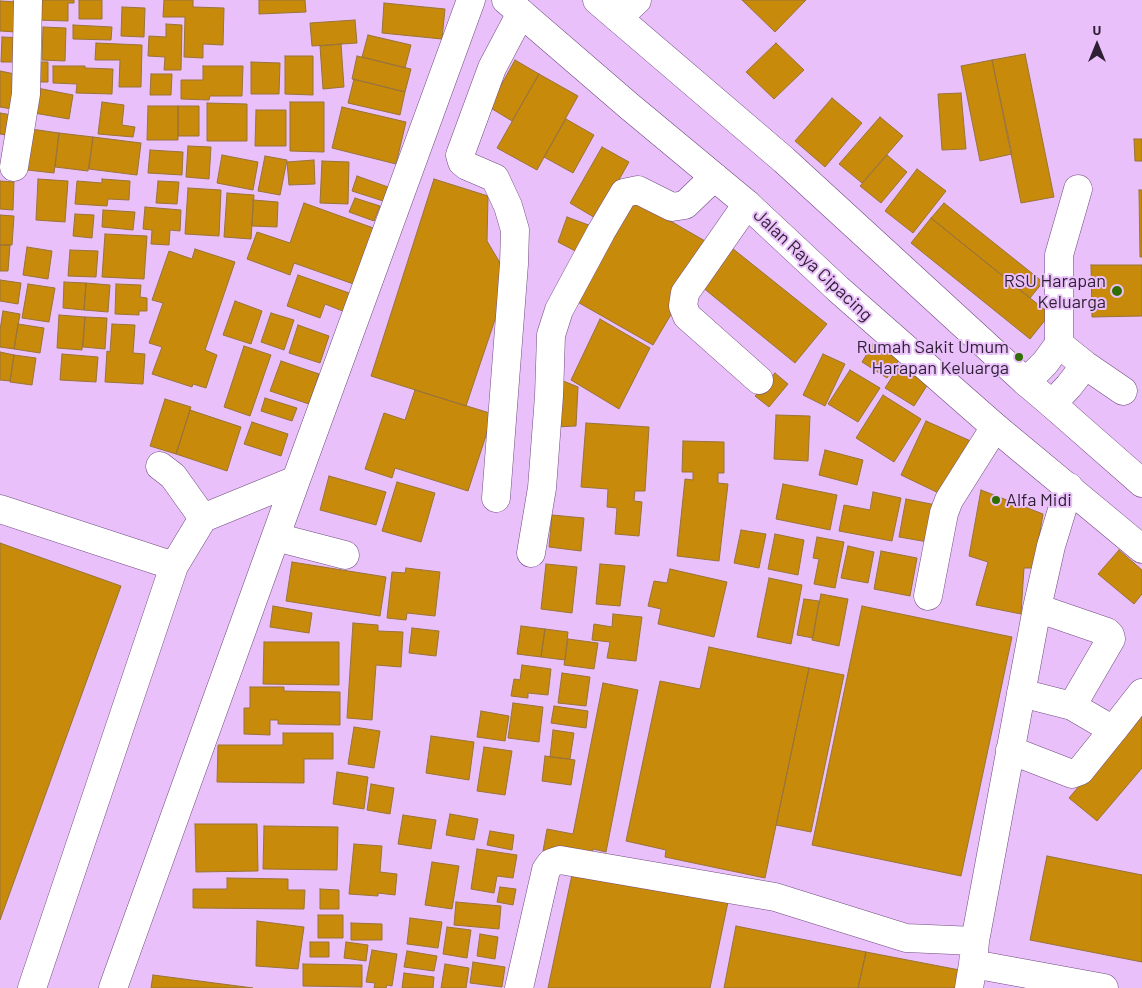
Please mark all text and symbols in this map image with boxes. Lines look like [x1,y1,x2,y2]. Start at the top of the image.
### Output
north arrow [1072,20,1122,70]
text: U [1093,21,1101,38]
street label: Jalan Raya Cipacing [749,204,877,326]
place label: RSU Harapan Keluarga [1004,270,1106,312]
marker: RSU Harapan Keluarga [1110,284,1124,298]
place label: Rumah Sakit Umum Harapan Keluarga [856,336,1009,378]
marker: Rumah Sakit Umum Harapan Keluarga [1013,351,1025,363]
place label: Alfa Midi [1006,489,1072,511]
marker: Alfa Midi [990,494,1002,506]

